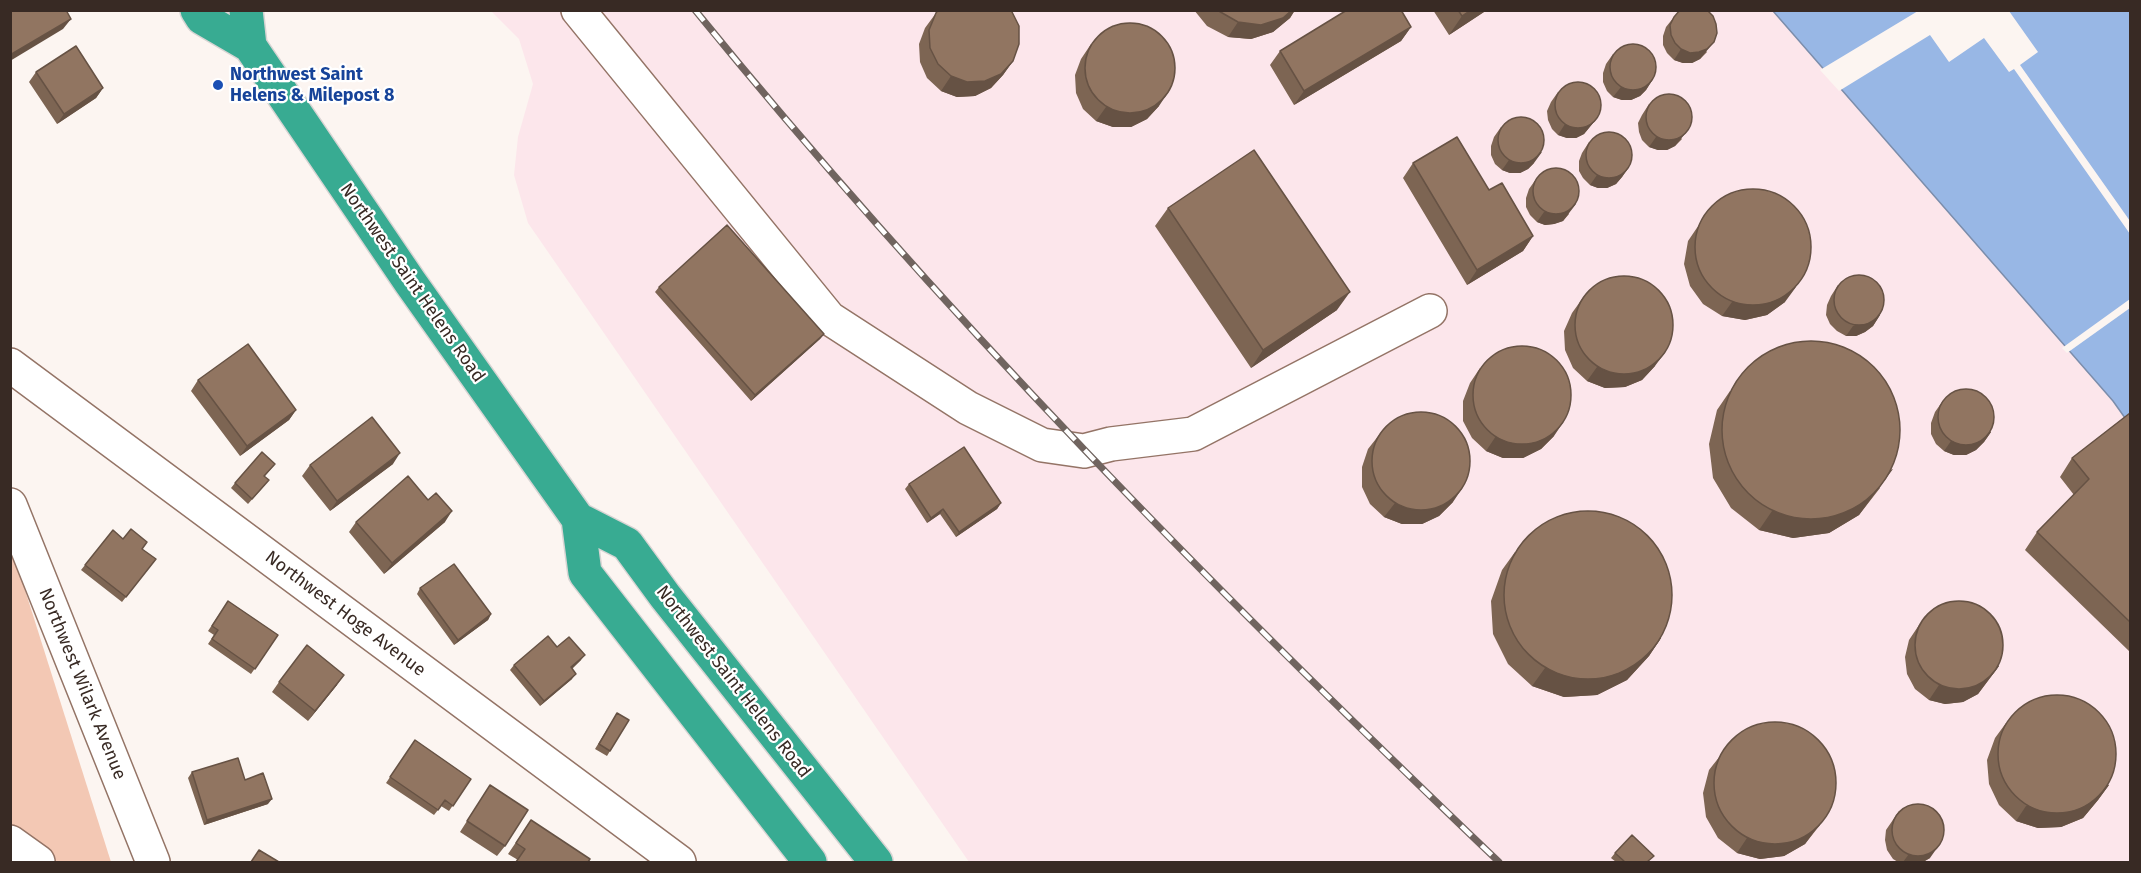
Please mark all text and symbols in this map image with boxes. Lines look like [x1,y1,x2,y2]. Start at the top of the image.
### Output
place label: Northwest Saint Helens & Milepost 8 [230,64,394,106]
marker: Northwest Saint Helens & Milepost 8 [211,78,225,92]
street label: Northwest Saint Helens Road [335,179,489,387]
street label: Northwest Hoge Avenue [260,547,430,681]
street label: Northwest Saint Helens Road [651,582,815,782]
street label: Northwest Wilark Avenue [34,585,130,783]

